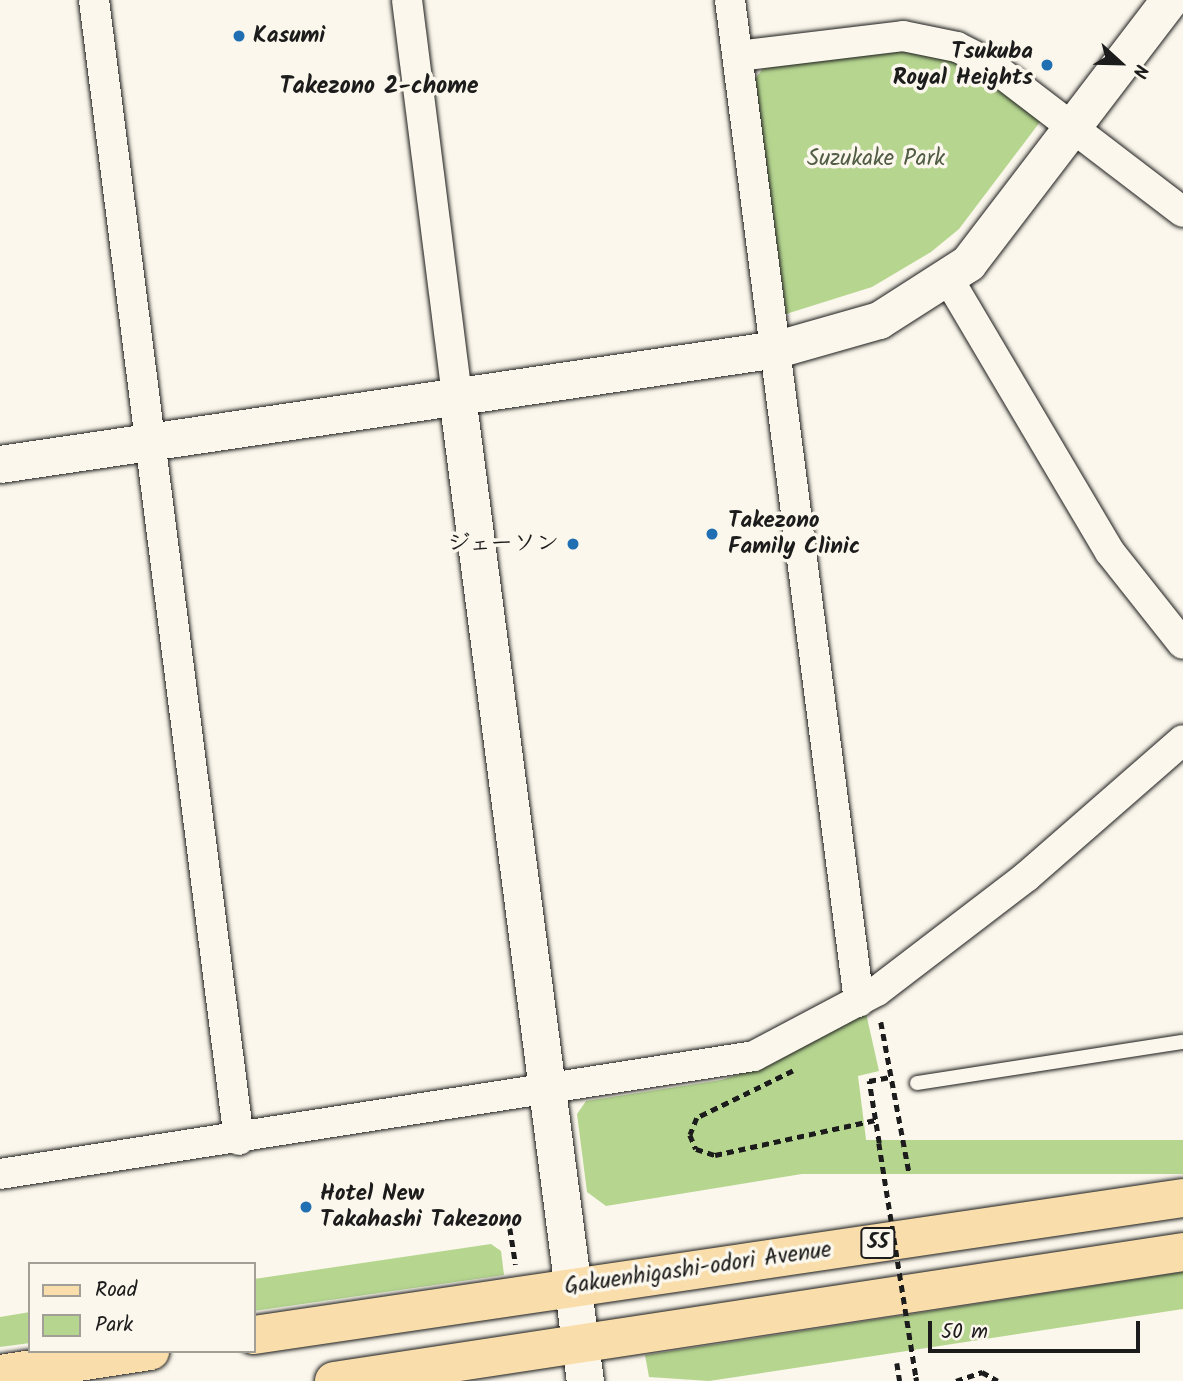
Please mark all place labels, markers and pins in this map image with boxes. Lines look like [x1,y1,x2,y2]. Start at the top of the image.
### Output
place label: Kasumi [253,22,325,50]
marker: Kasumi [231,28,247,44]
place label: Tsukuba Royal Heights [893,38,1033,92]
marker: Tsukuba Royal Heights [1039,57,1055,73]
place label: Takezono Family Clinic [728,507,860,561]
marker: Takezono Family Clinic [702,524,722,544]
place label: ジェーソン [445,530,559,558]
marker: ジェーソン [565,536,581,552]
place label: Hotel New Takahashi Takezono [320,1180,522,1234]
marker: Hotel New Takahashi Takezono [298,1199,314,1215]

